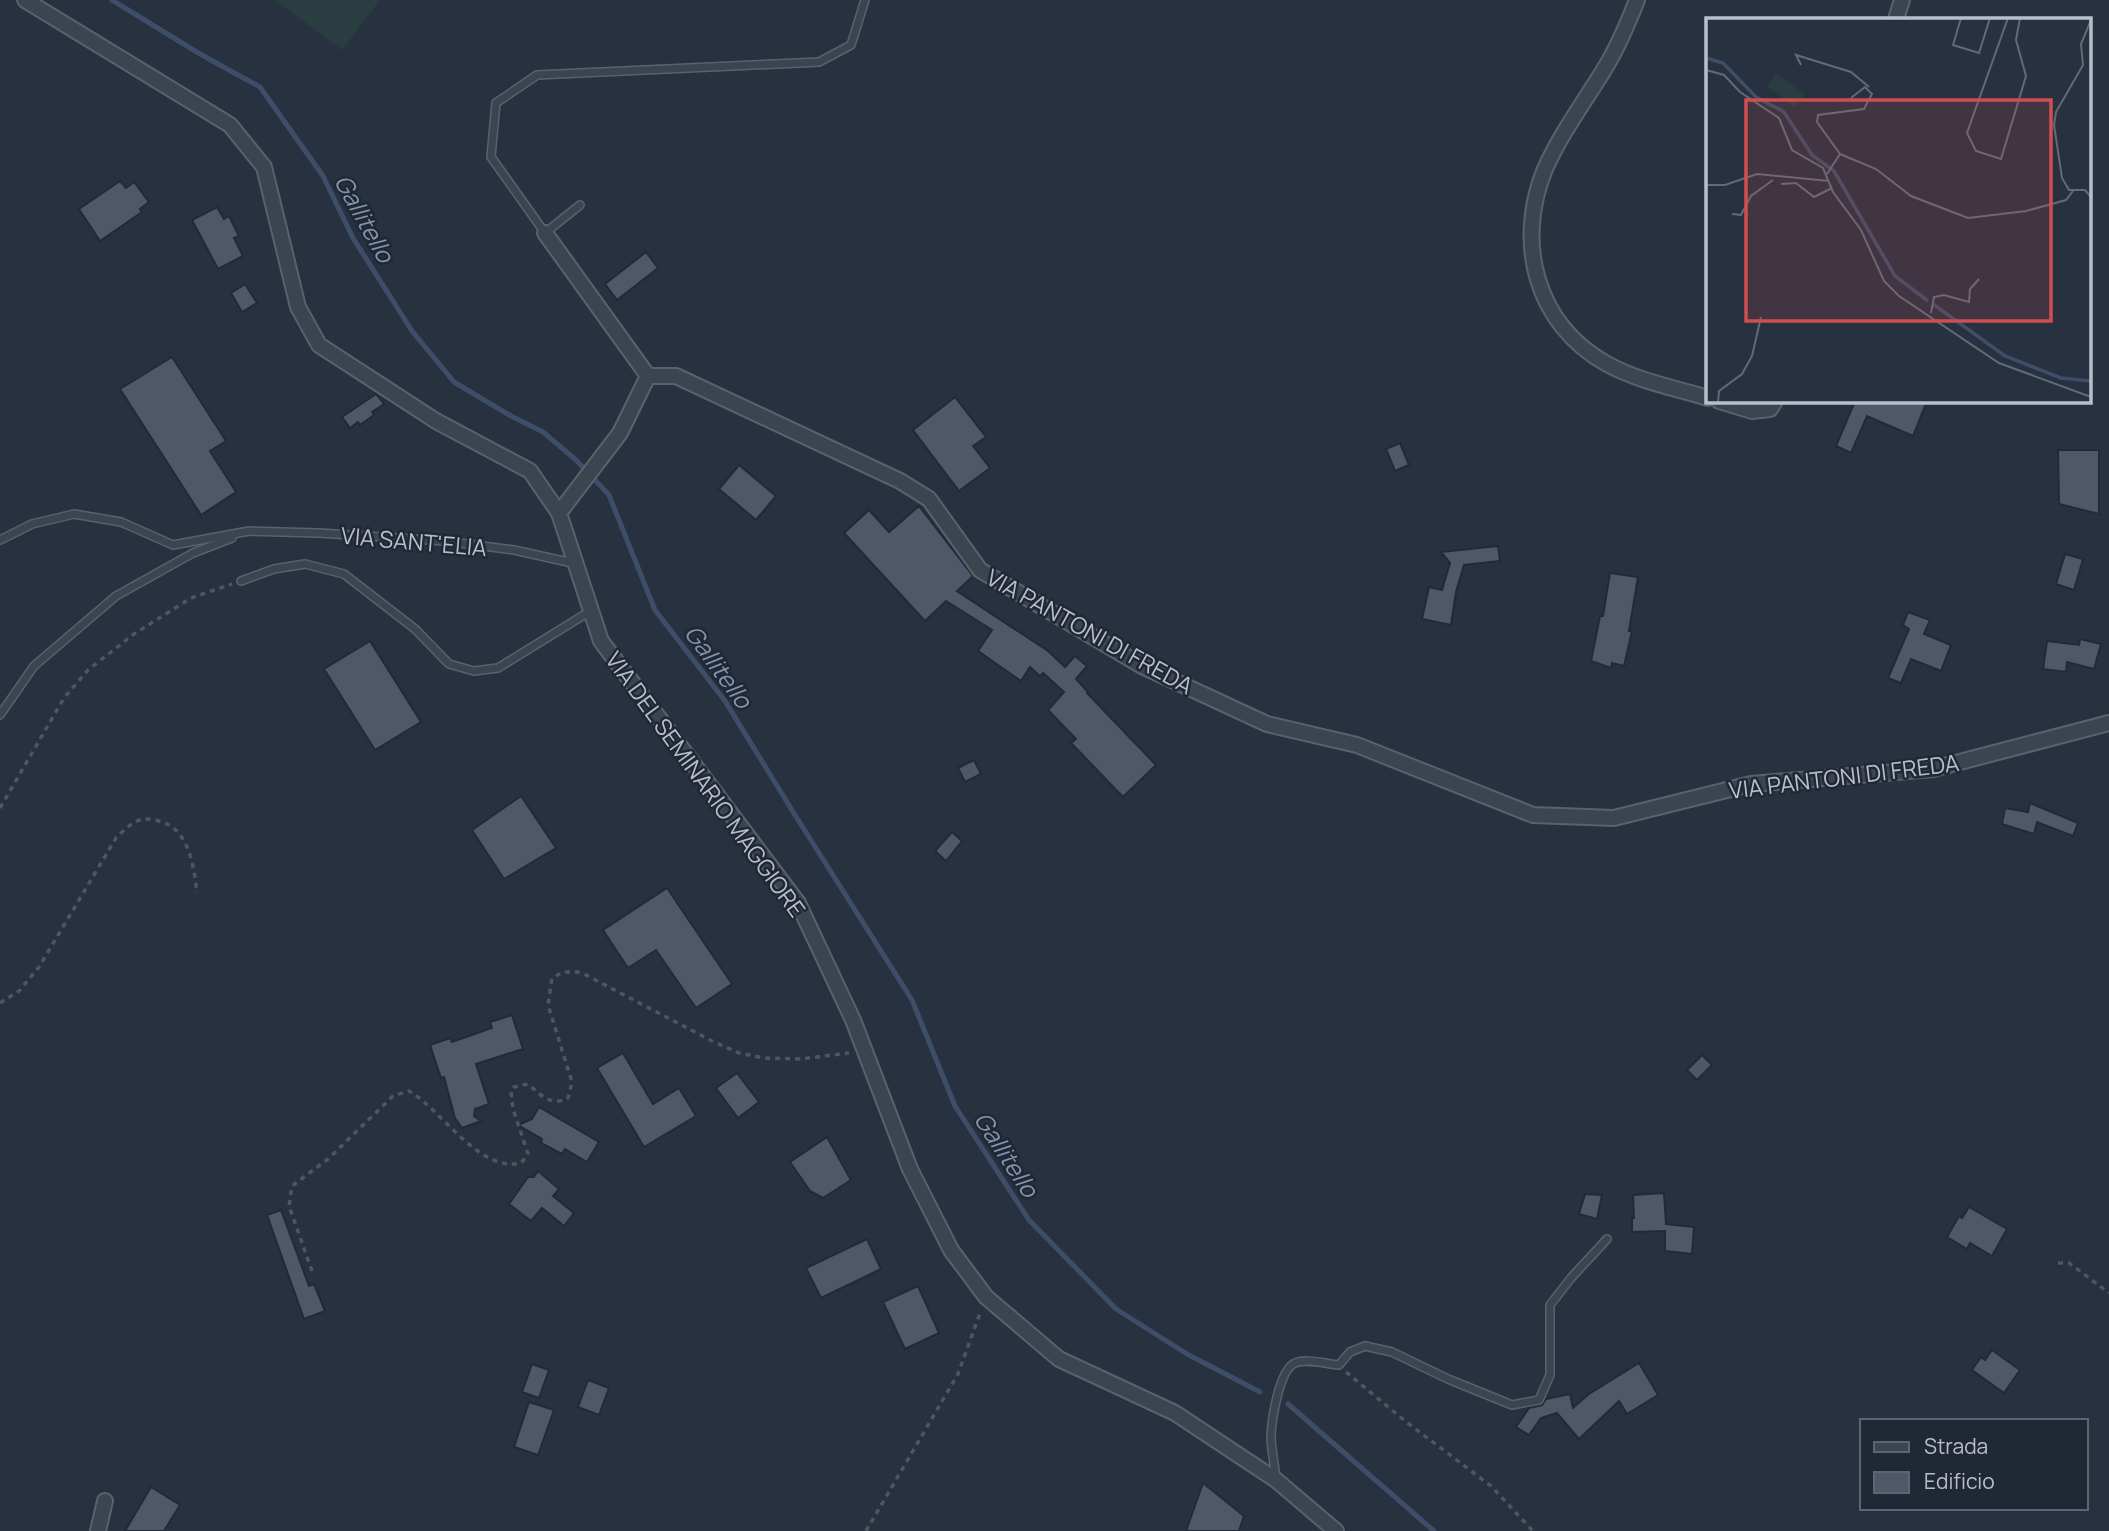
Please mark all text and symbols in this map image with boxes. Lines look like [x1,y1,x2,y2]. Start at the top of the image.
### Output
inset map [1706,18,2092,402]
water label: Gallitello [327,168,403,269]
street label: VIA SANT'ELIA [340,519,489,563]
street label: VIA PANTONI DI FREDA [981,561,1199,701]
water label: Gallitello [678,618,762,716]
street label: VIA DEL SEMINARIO MAGGIORE [599,645,813,923]
street label: VIA PANTONI DI FREDA [1727,746,1961,806]
water label: Gallitello [967,1105,1048,1205]
legend [1860,1419,2088,1510]
text: Strada [1924,1432,1988,1460]
text: Edificio [1924,1467,1995,1495]

